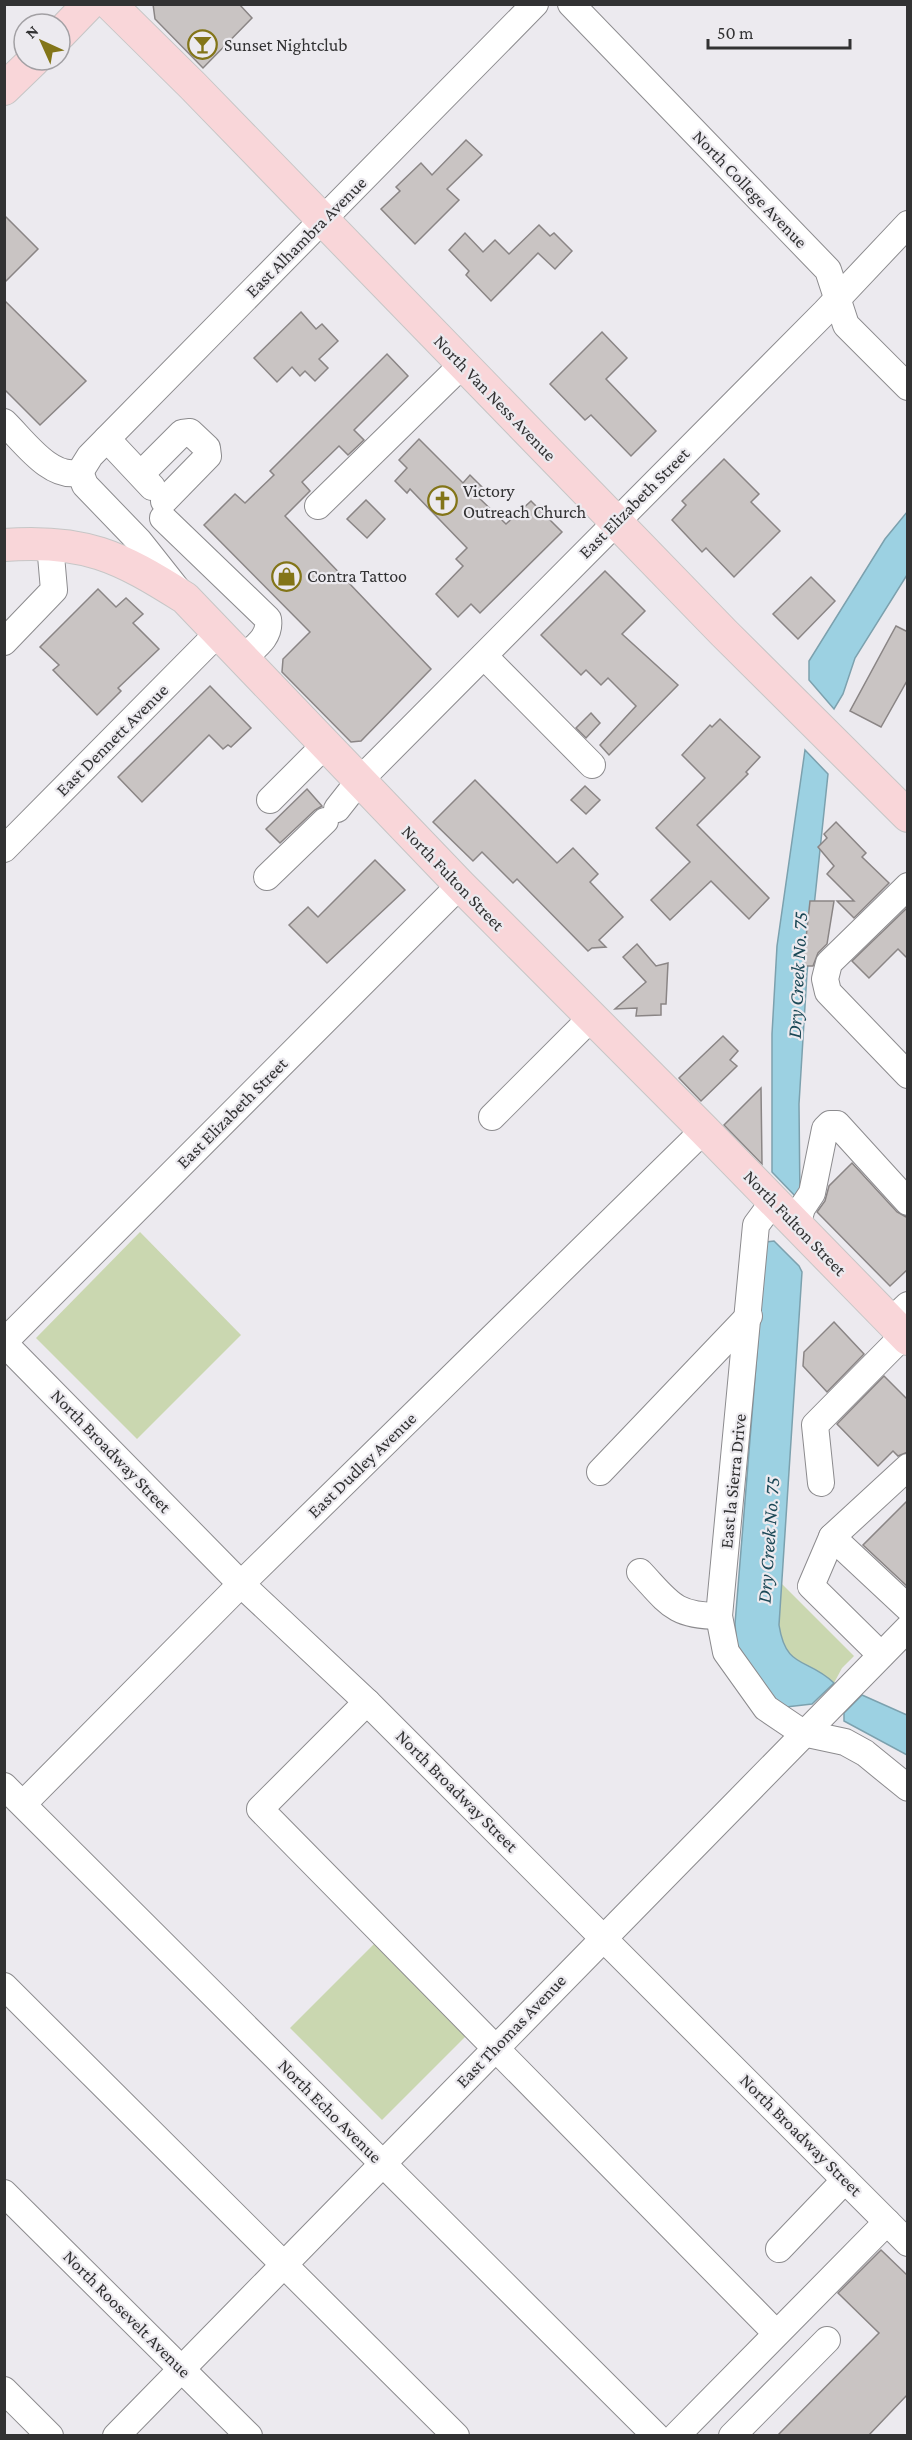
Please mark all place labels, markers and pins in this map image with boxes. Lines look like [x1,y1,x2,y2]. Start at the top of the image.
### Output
bar icon: Sunset Nightclub [187,29,219,61]
place label: Sunset Nightclub [224,35,348,55]
place label: Victory Outreach Church [463,481,586,522]
church icon: Victory Outreach Church [426,485,458,517]
shop icon: Contra Tattoo [270,560,302,592]
place label: Contra Tattoo [307,566,407,586]

